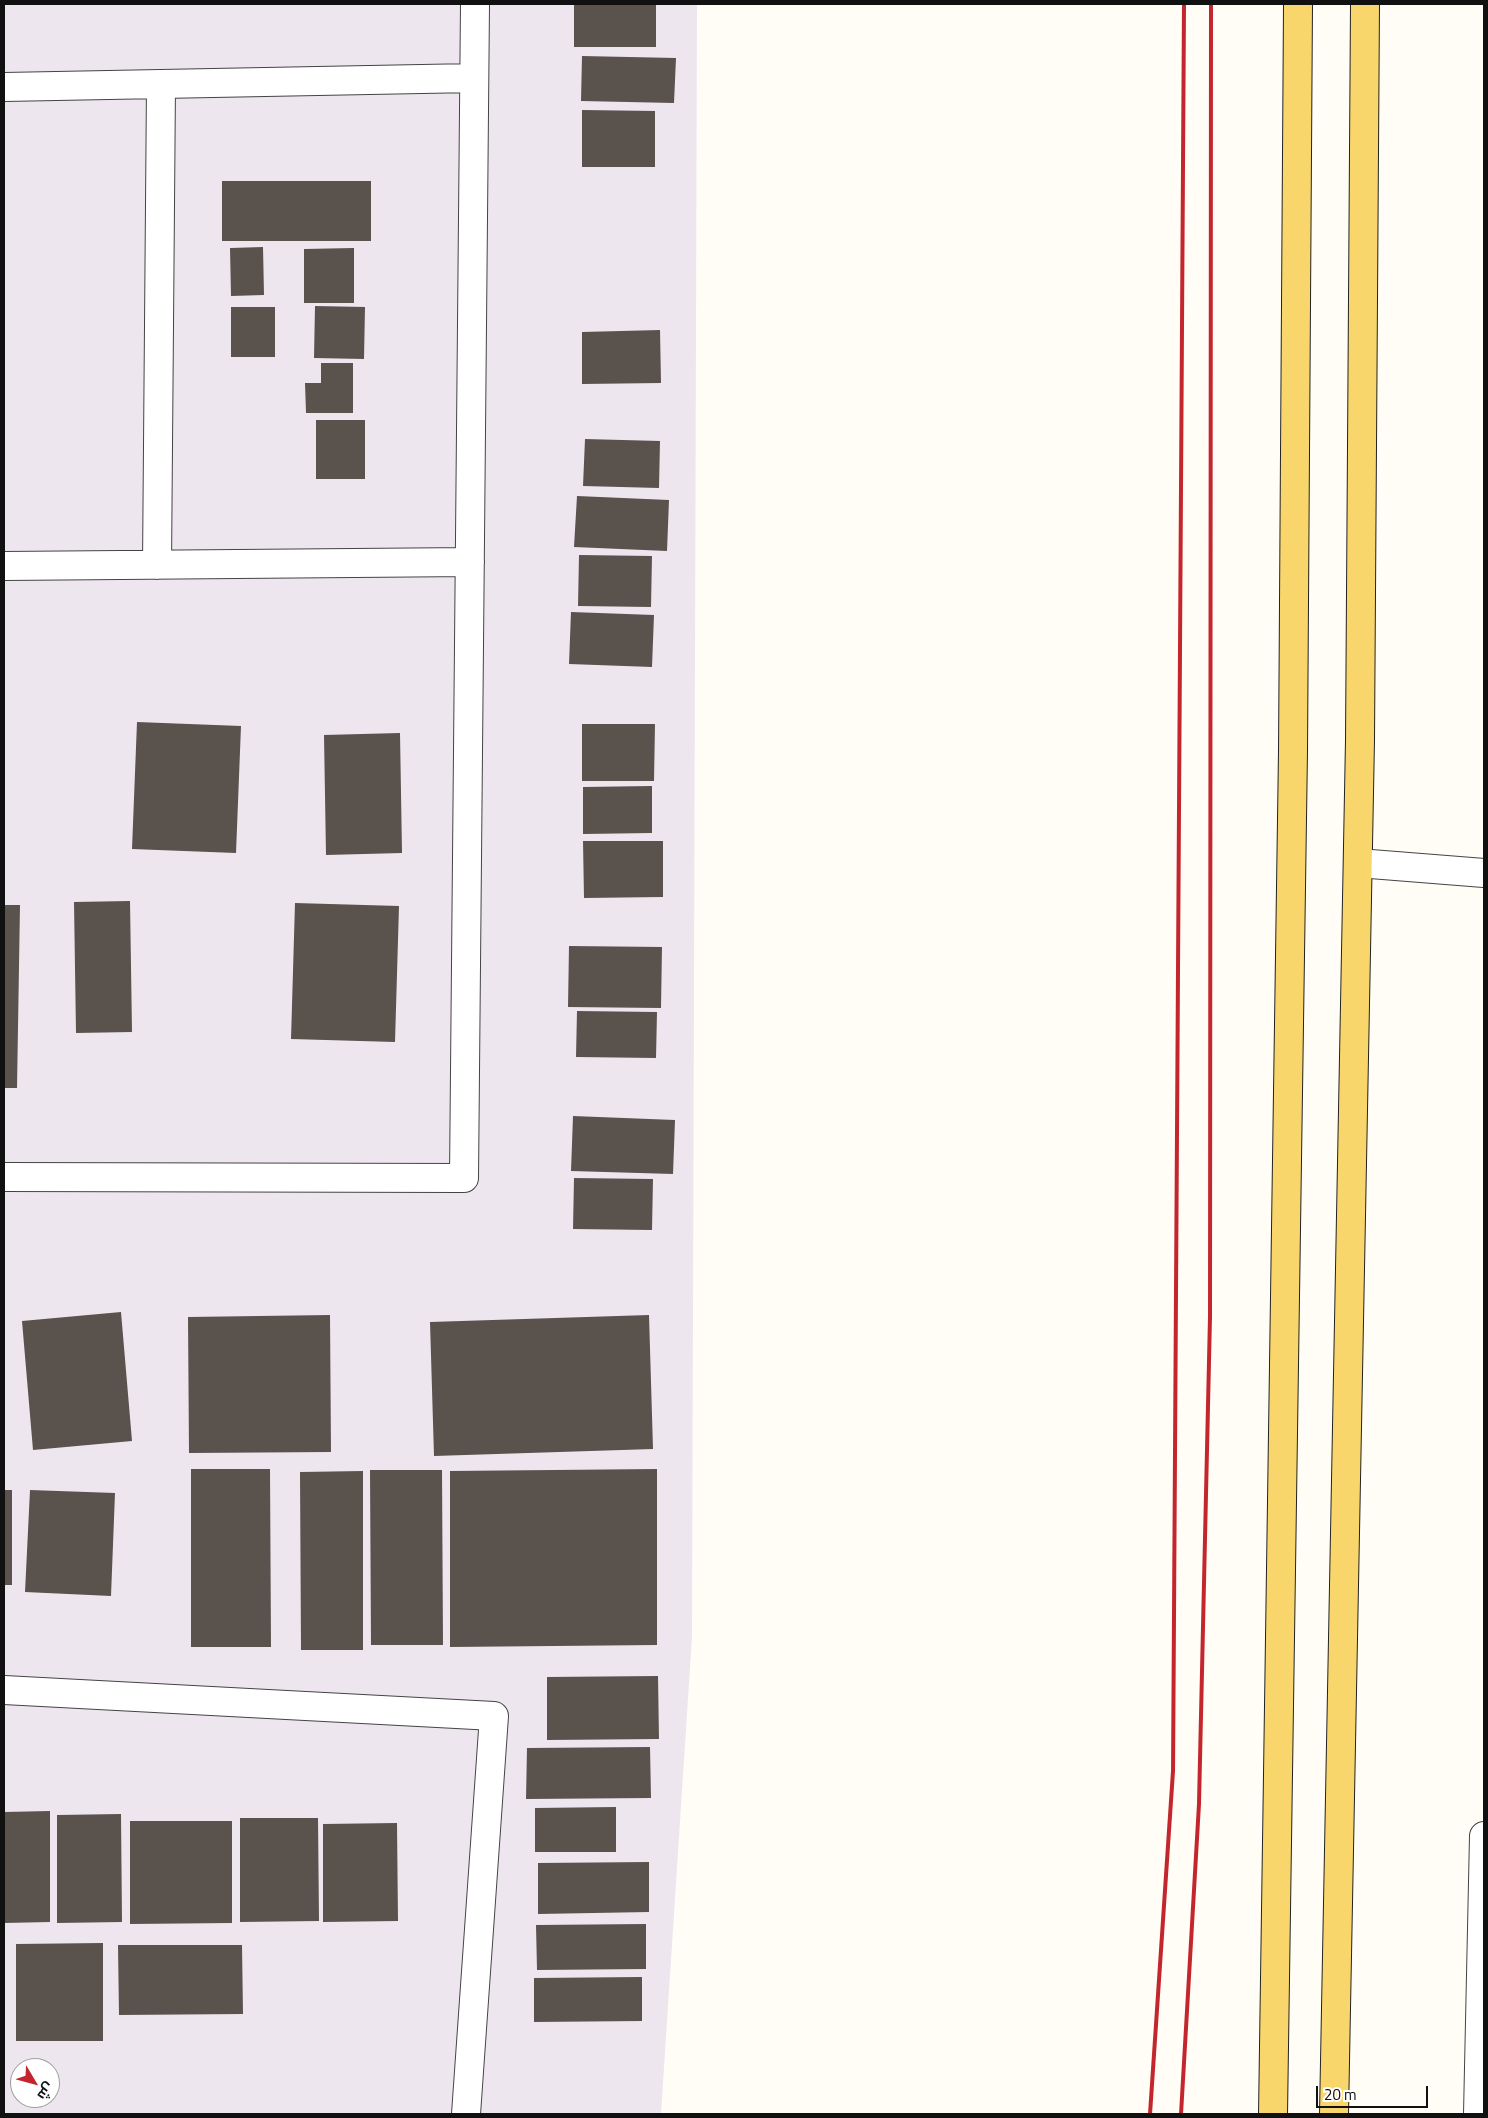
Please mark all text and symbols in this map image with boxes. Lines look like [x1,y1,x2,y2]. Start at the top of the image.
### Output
north arrow [10,2058,60,2108]
text: ش [30,2076,62,2106]
scale bar [1318,2076,1430,2108]
text: 20 m [1324,2080,1357,2109]

